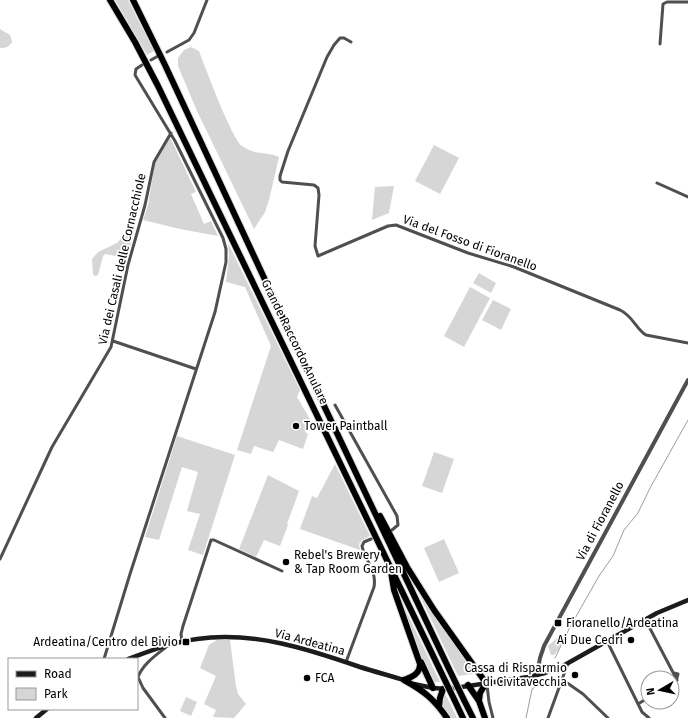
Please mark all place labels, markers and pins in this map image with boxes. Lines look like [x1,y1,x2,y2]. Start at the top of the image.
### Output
place label: Tower Paintball [304,419,388,433]
marker: Tower Paintball [291,421,301,431]
place label: Rebel's Brewery & Tap Room Garden [294,548,402,576]
marker: Rebel's Brewery & Tap Room Garden [281,557,291,567]
place label: Fioranello/Ardeatina [566,616,679,630]
marker: Fioranello/Ardeatina [553,618,563,628]
place label: Ai Due Cedri [557,633,623,647]
place label: Ardeatina/Centro del Bivio [33,635,178,649]
marker: Ai Due Cedri [626,635,636,645]
marker: Ardeatina/Centro del Bivio [181,637,191,647]
place label: Cassa di Risparmio di Civitavecchia [464,661,567,689]
marker: Cassa di Risparmio di Civitavecchia [570,670,580,680]
place label: FCA [315,671,334,685]
marker: FCA [302,673,312,683]

